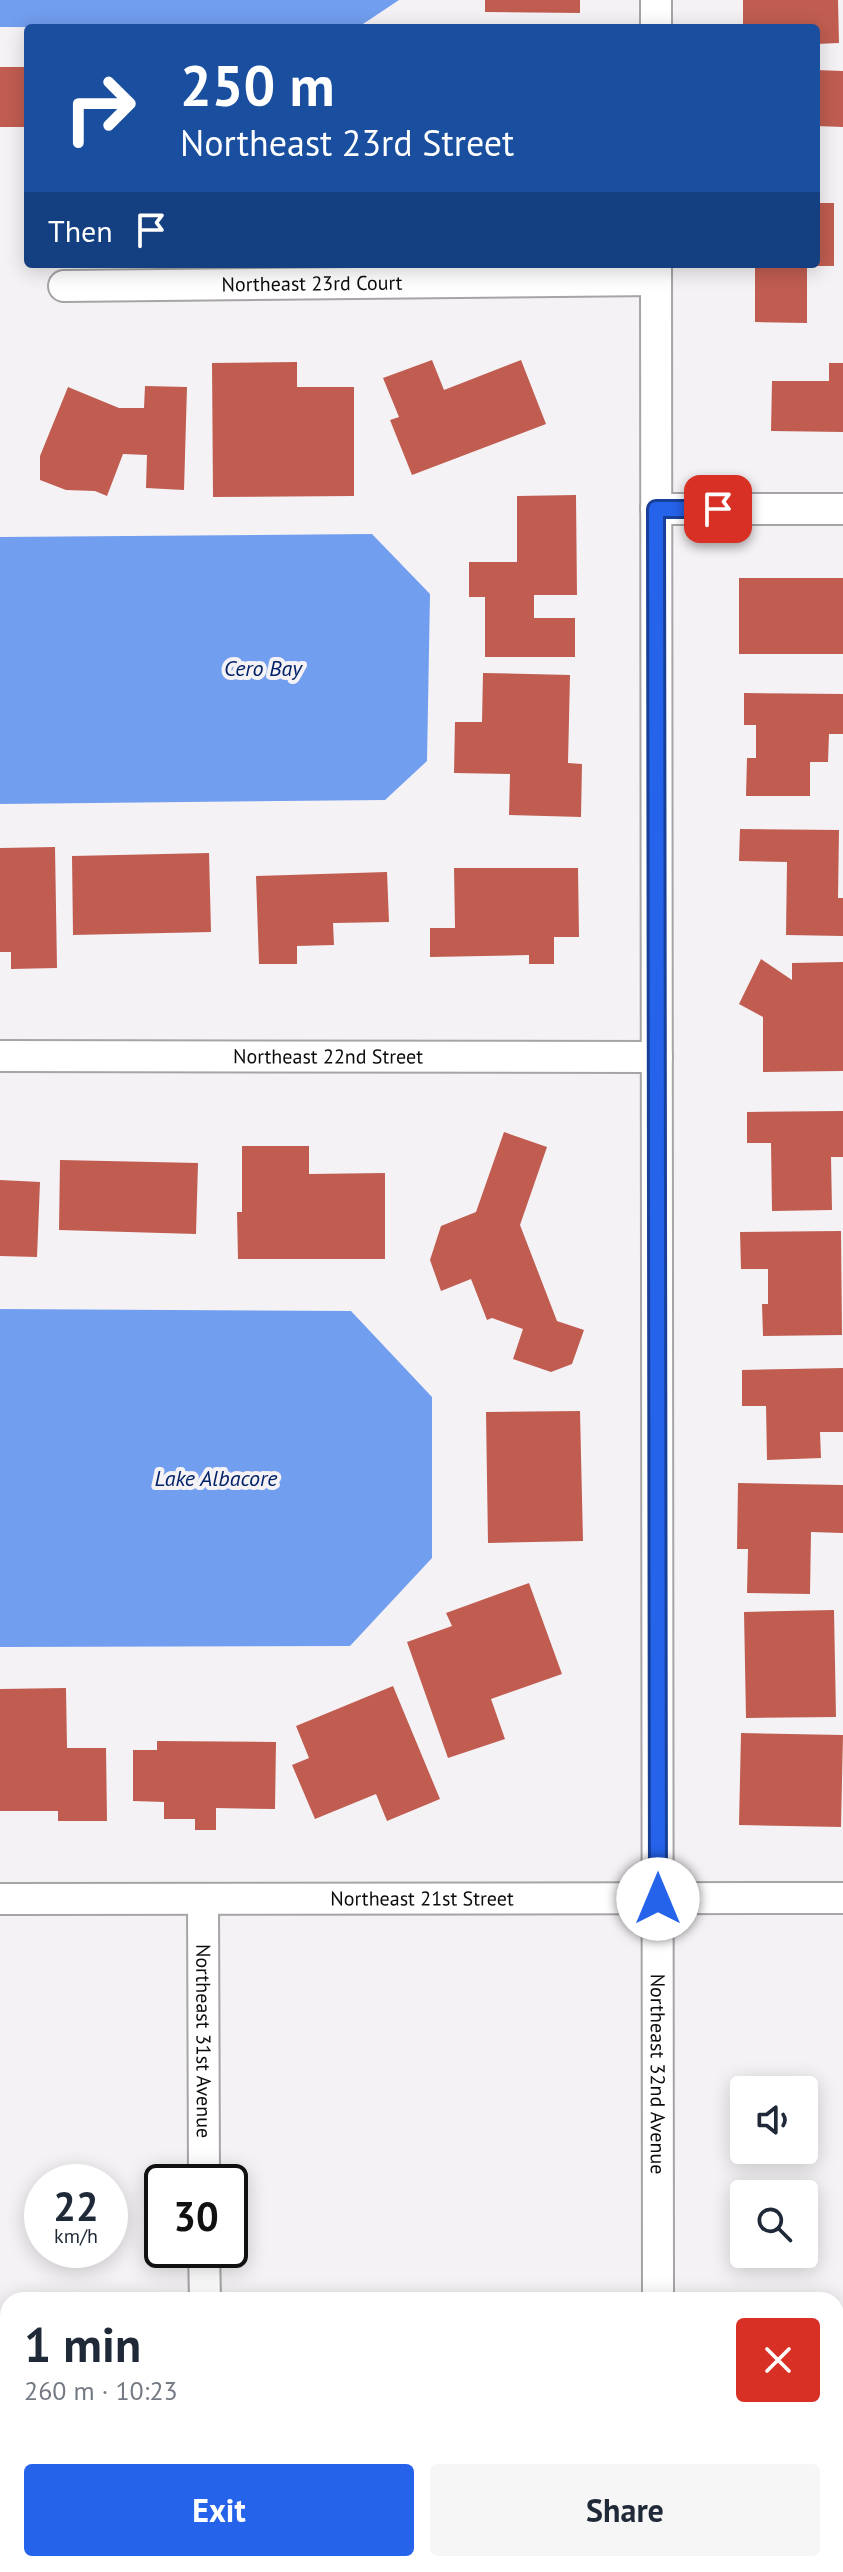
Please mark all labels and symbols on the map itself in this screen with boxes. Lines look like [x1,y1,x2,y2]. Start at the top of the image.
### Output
street label: Northeast 23rd Court [221,270,403,297]
pin [684,475,752,543]
water label: Cero Bay [224,654,303,682]
street label: Northeast 22nd Street [233,1043,423,1070]
water label: Lake Albacore [155,1464,278,1492]
position arrow [616,1857,700,1941]
street label: Northeast 21st Street [330,1885,514,1912]
street label: Northeast 31st Avenue [190,1944,217,2138]
street label: Northeast 32nd Avenue [645,1974,671,2174]
speed limit sign: 30 [144,2164,248,2268]

